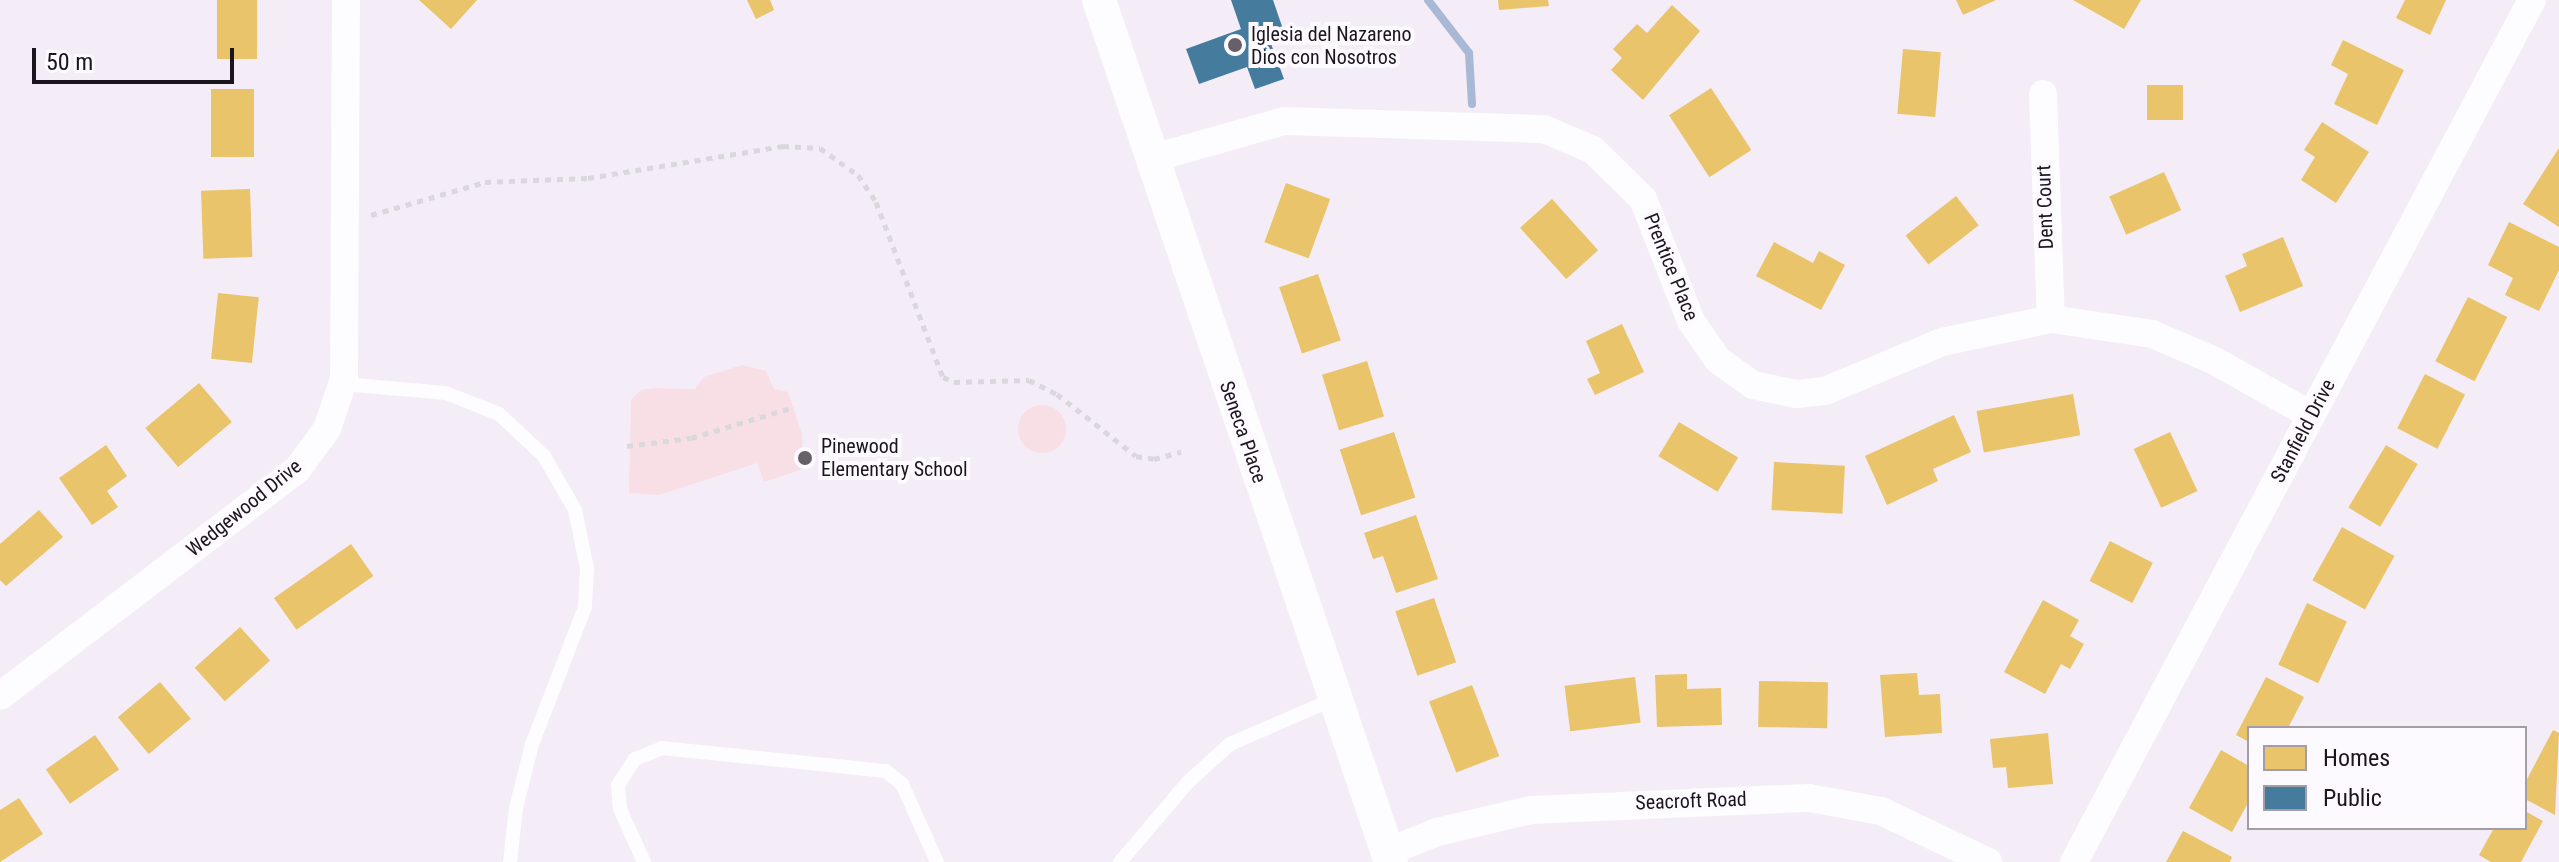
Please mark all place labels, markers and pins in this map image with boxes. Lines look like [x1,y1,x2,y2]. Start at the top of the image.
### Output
place label: Iglesia del Nazareno Dios con Nosotros [1251,22,1412,69]
marker: Iglesia del Nazareno Dios con Nosotros [1226,36,1244,54]
place label: Pinewood Elementary School [821,434,968,481]
marker: Pinewood Elementary School [796,449,814,467]

